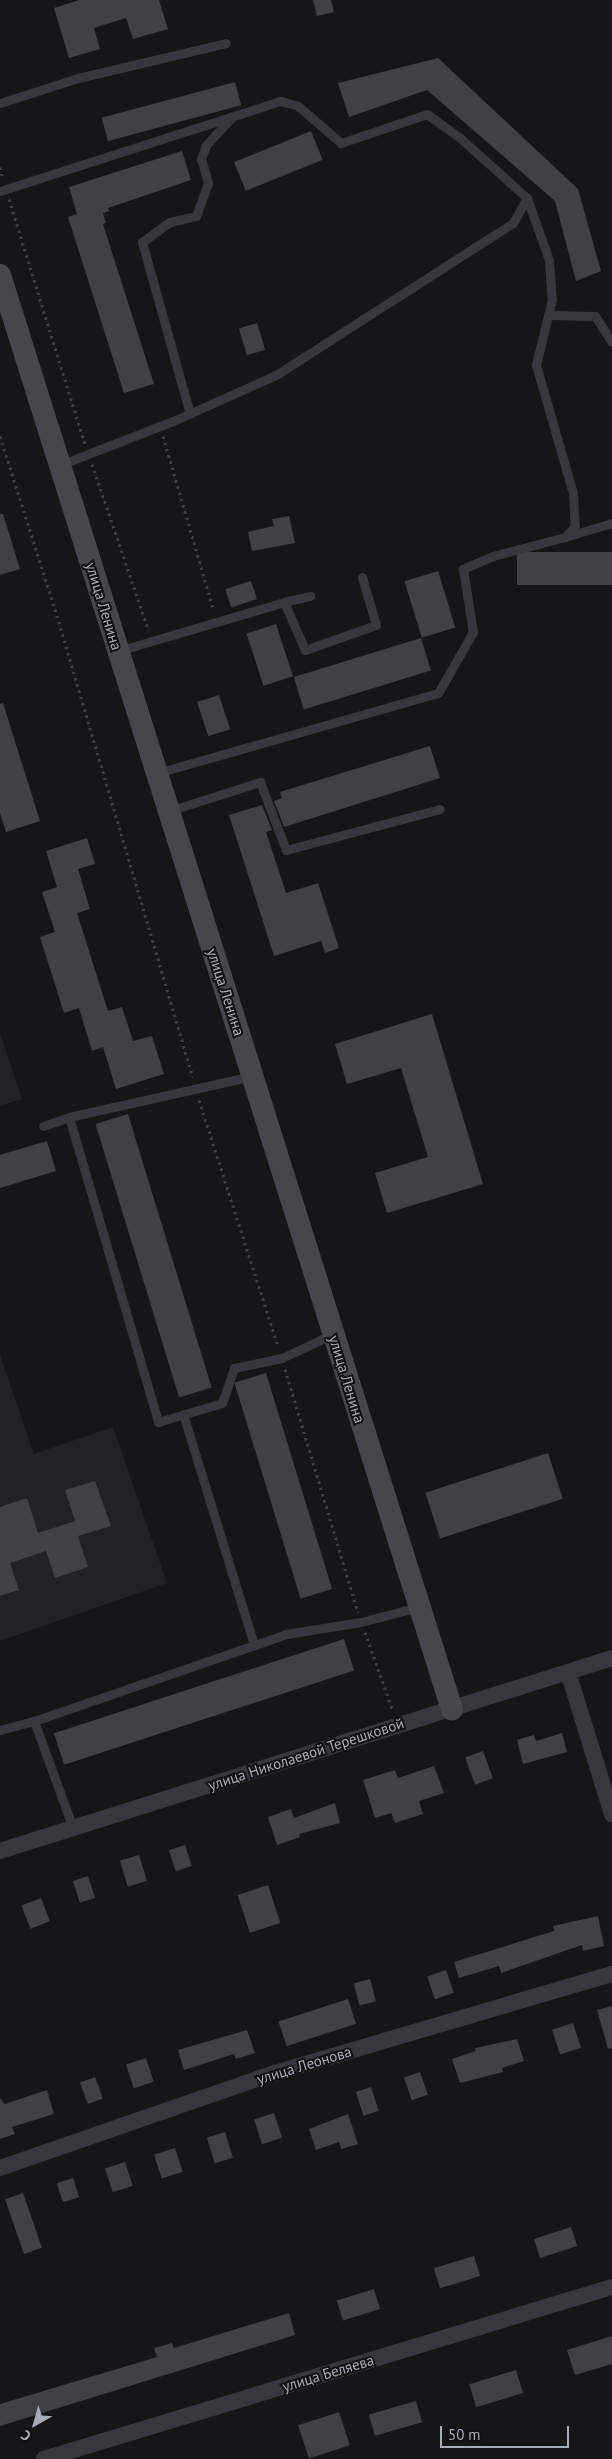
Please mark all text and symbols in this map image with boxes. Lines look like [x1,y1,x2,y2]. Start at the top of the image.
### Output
street label: улица Ленина [82,560,126,652]
street label: улица Ленина [203,946,249,1038]
street label: улица Ленина [325,1333,369,1425]
street label: улица Николаевой Терешковой [206,1714,406,1794]
street label: улица Леонова [254,2042,354,2088]
street label: улица Беляева [280,2351,376,2395]
north arrow [10,2399,60,2449]
scale bar [442,2416,571,2448]
text: 50 m [448,2425,481,2444]
text: С [17,2426,34,2445]

